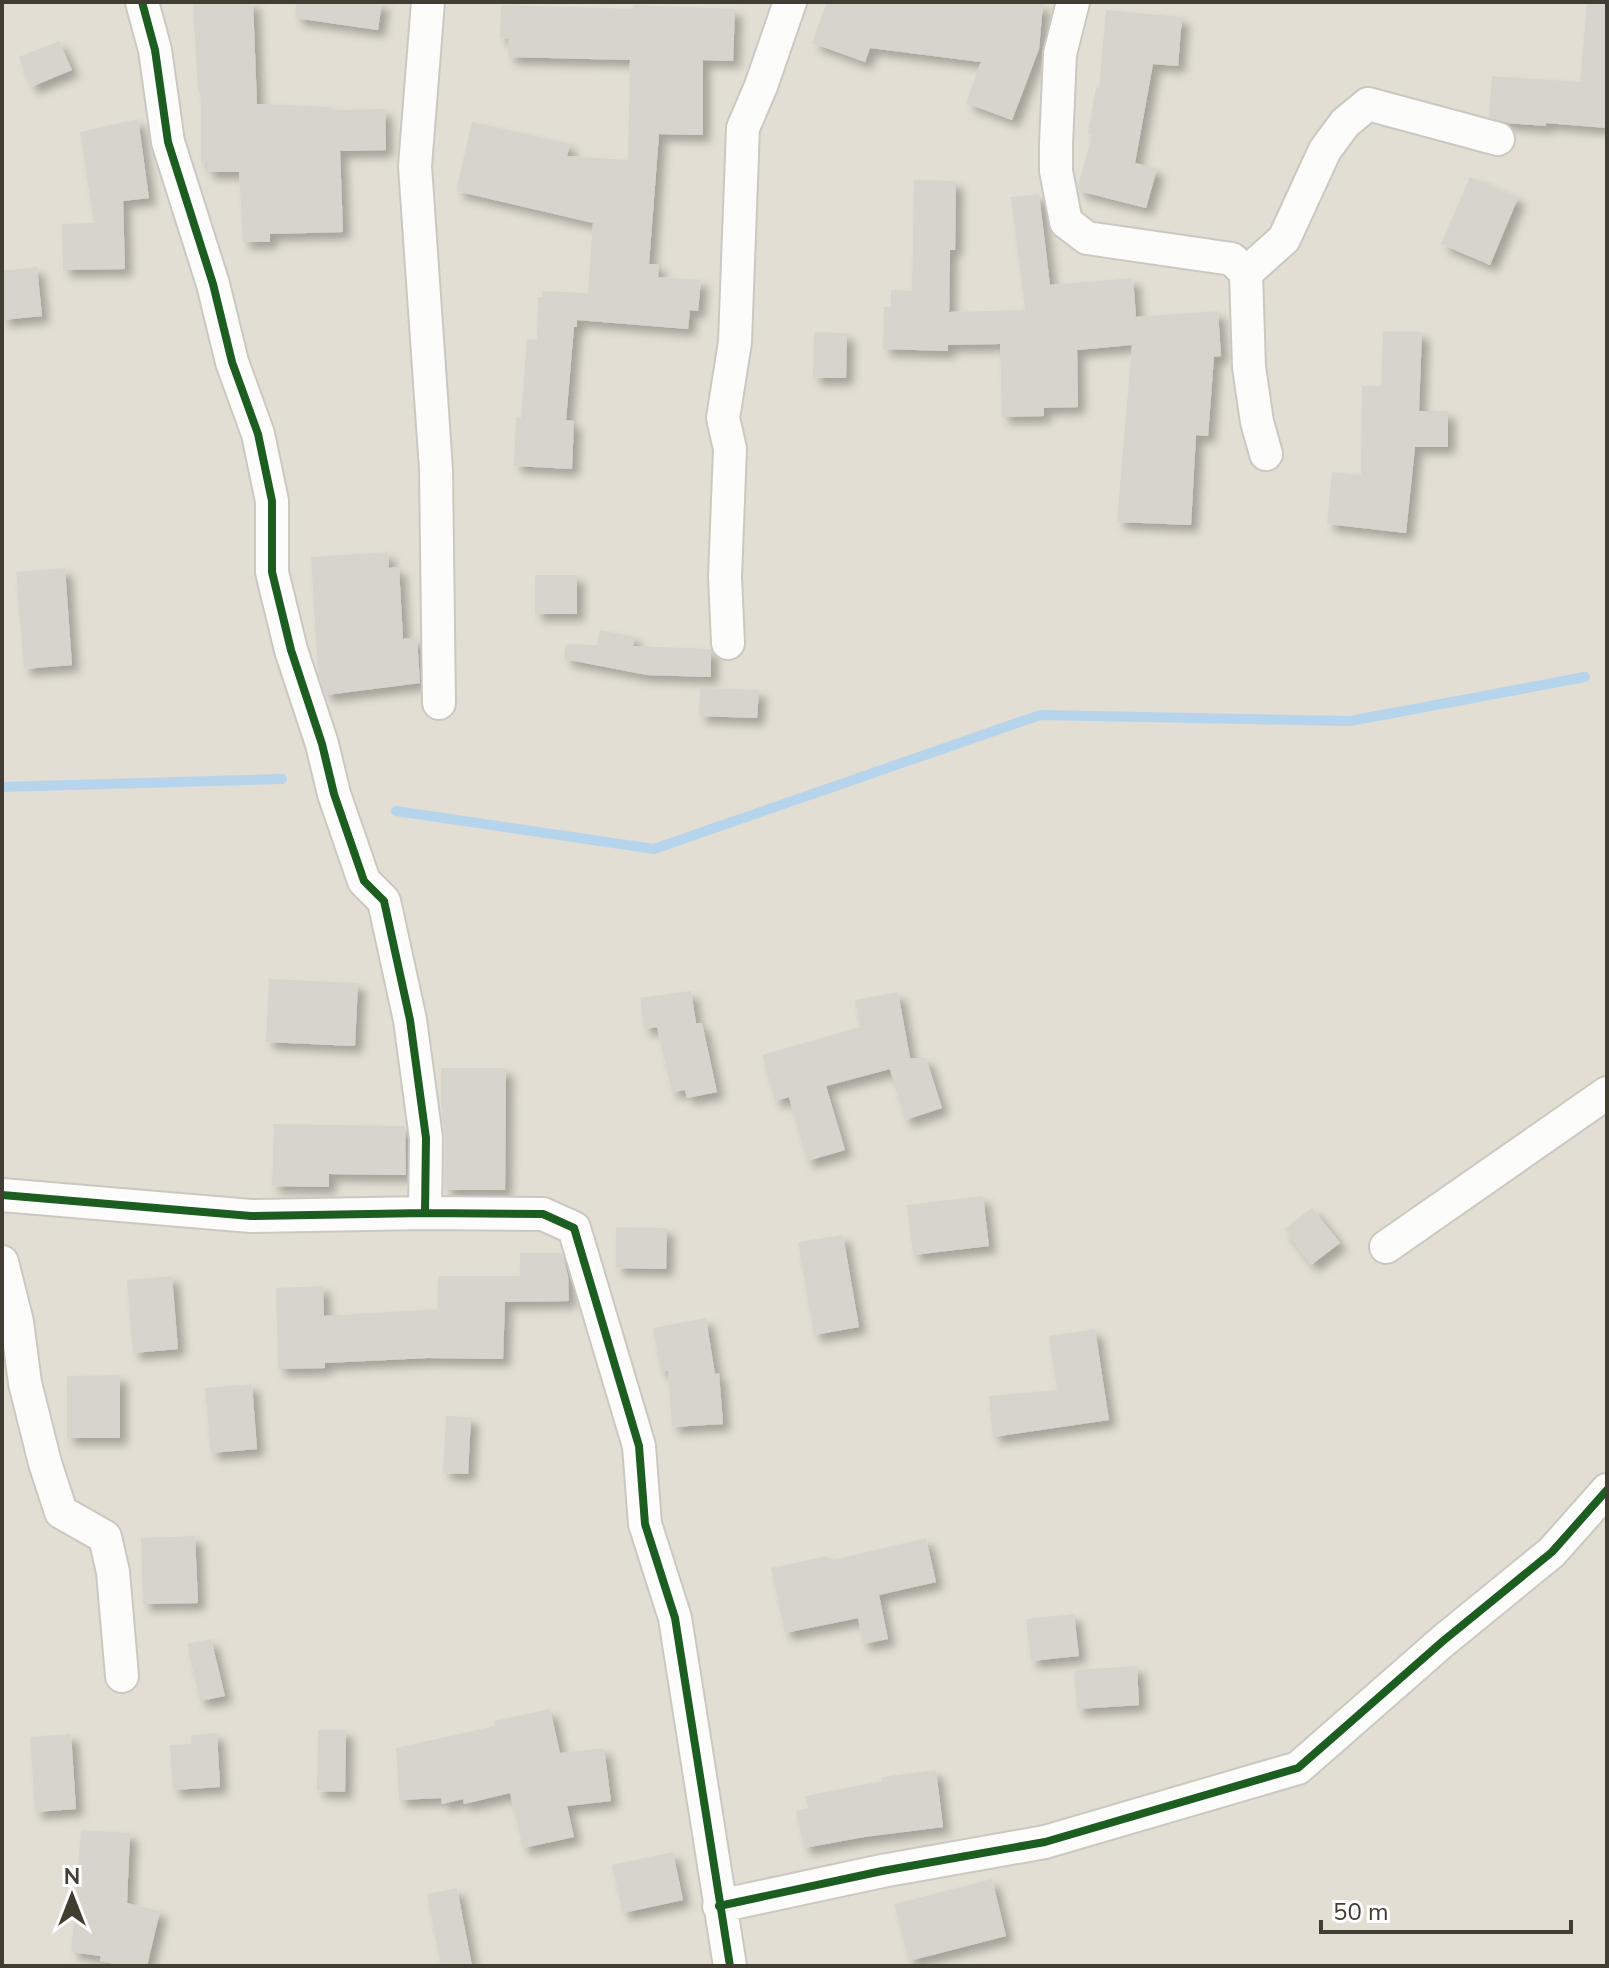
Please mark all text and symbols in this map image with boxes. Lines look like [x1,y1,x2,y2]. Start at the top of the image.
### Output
north arrow [32,1856,112,1936]
text: N [64,1862,80,1892]
scale bar [1321,1884,1571,1934]
text: 50 m [1333,1896,1389,1928]

